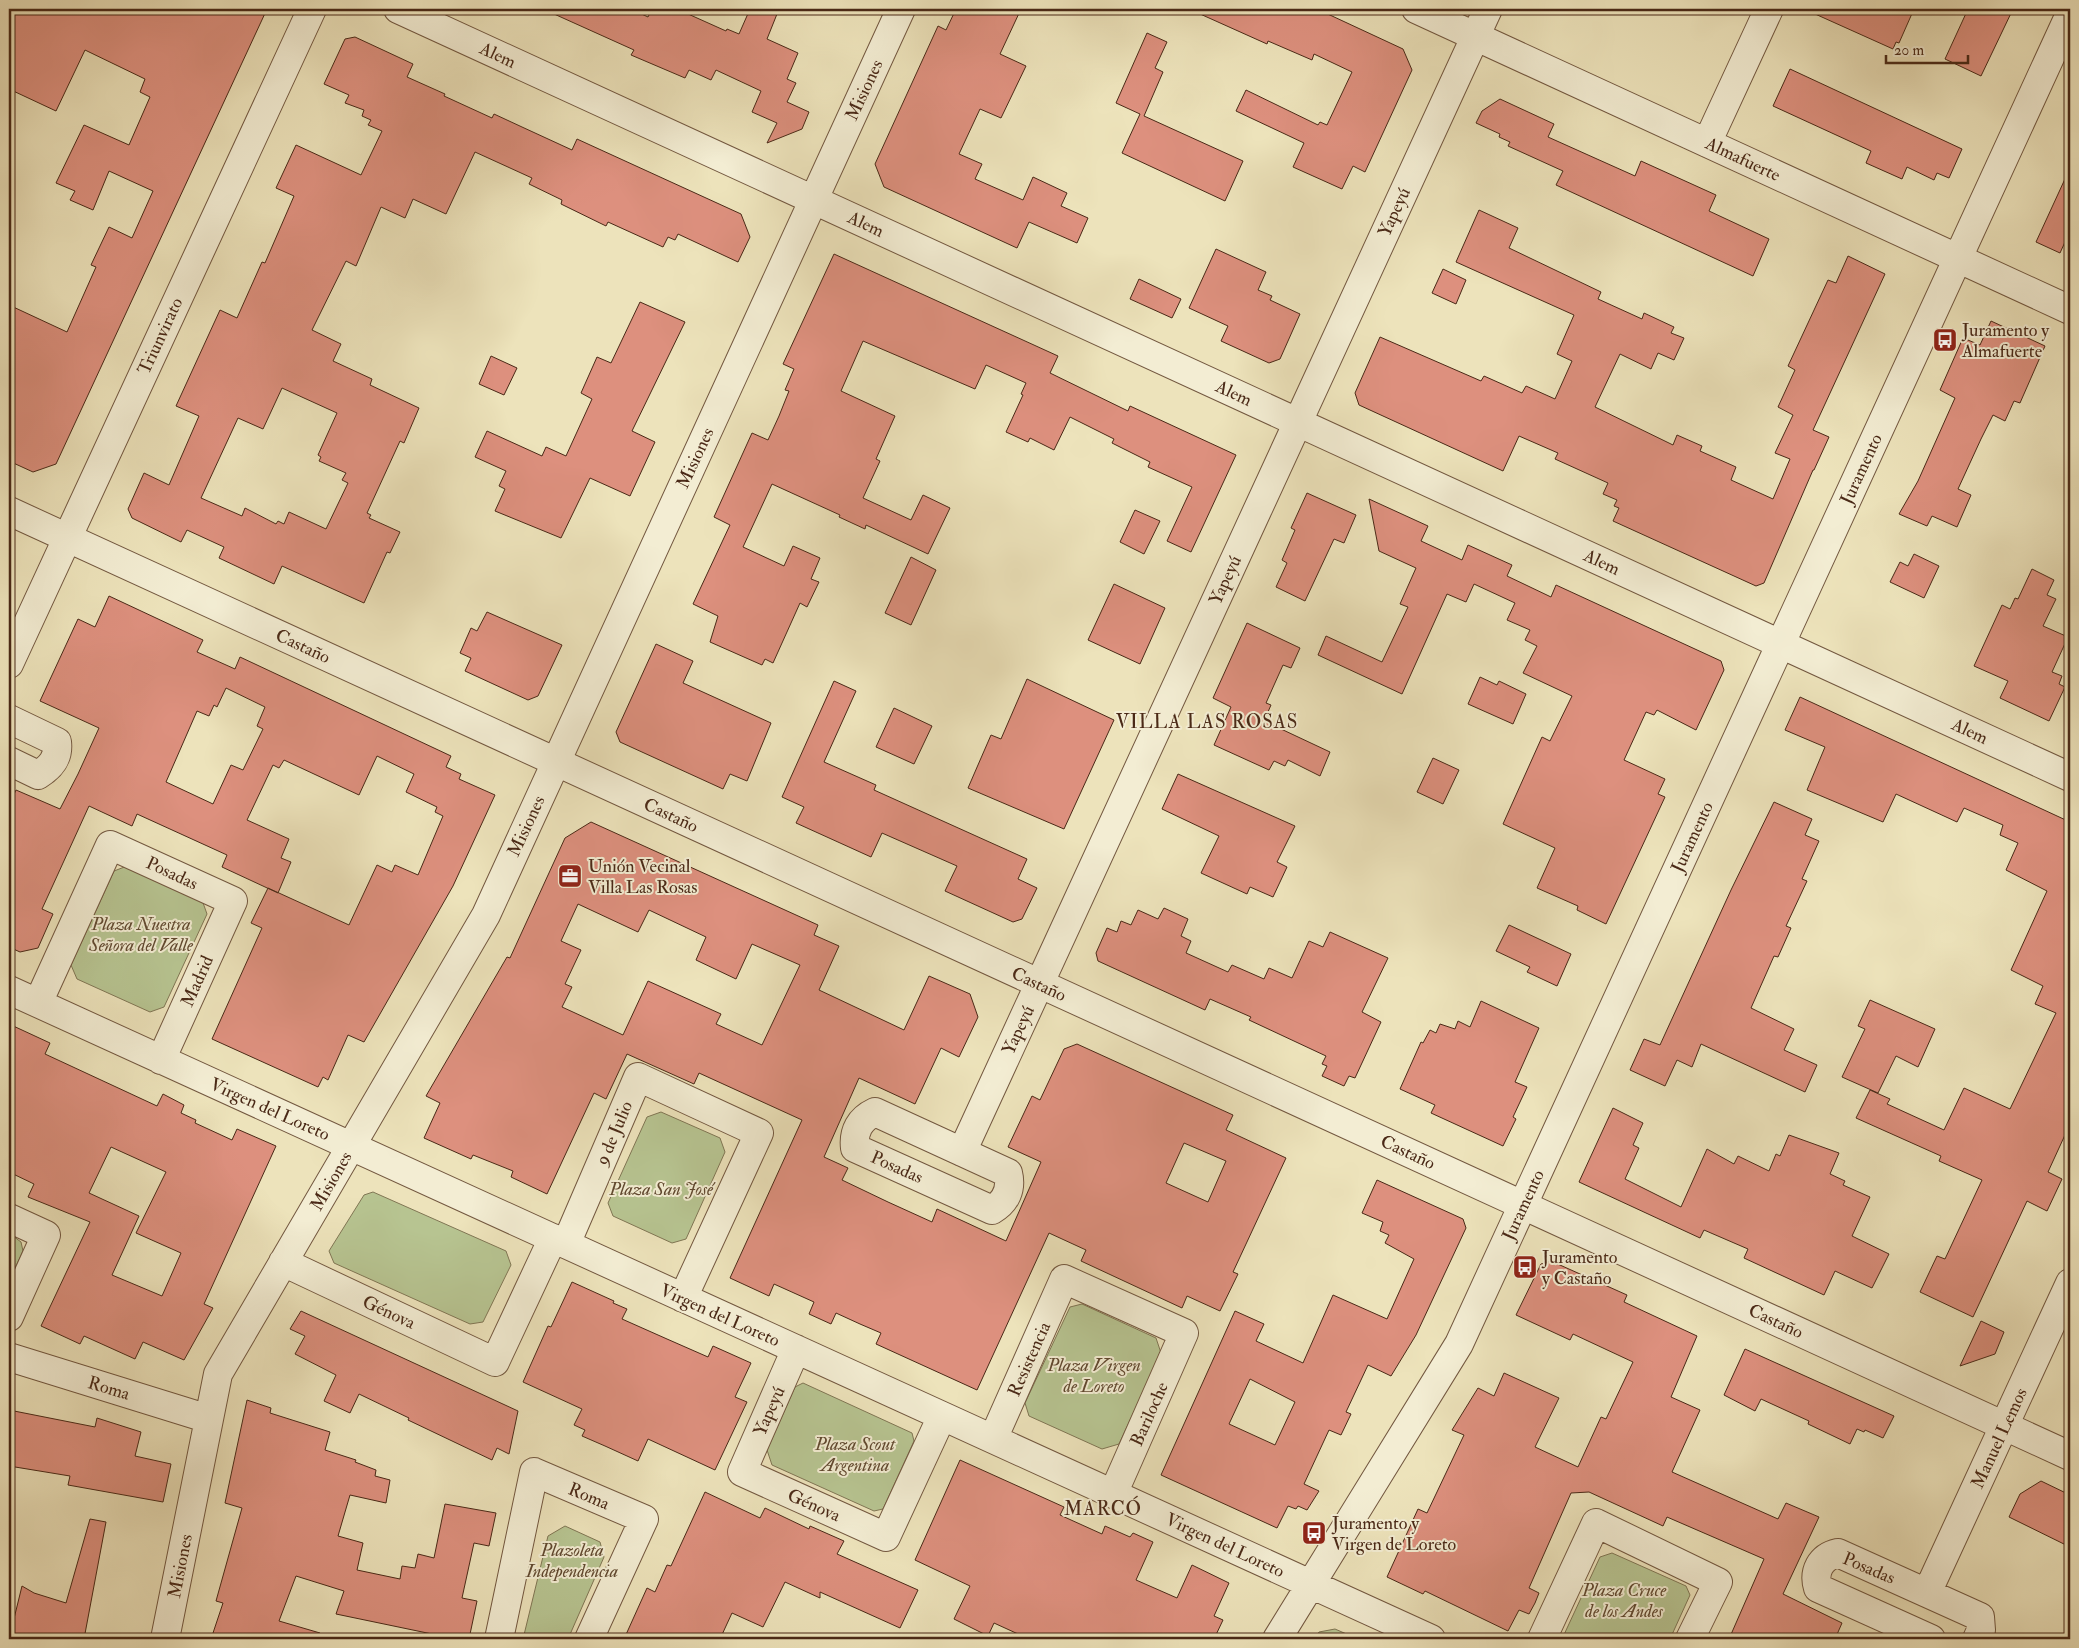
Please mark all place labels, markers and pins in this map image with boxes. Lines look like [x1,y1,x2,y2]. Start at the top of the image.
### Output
place label: Juramento y Almafuerte [1961,319,2050,363]
bus stop icon: Juramento y Almafuerte [1932,327,1958,353]
place label: Unión Vecinal Villa Las Rosas [588,855,697,899]
office icon: Unión Vecinal Villa Las Rosas [557,863,583,889]
place label: Juramento y Castaño [1541,1246,1618,1290]
bus stop icon: Juramento y Castaño [1512,1254,1538,1280]
place label: Juramento y Virgen de Loreto [1331,1512,1456,1556]
bus stop icon: Juramento y Virgen de Loreto [1301,1520,1327,1546]

